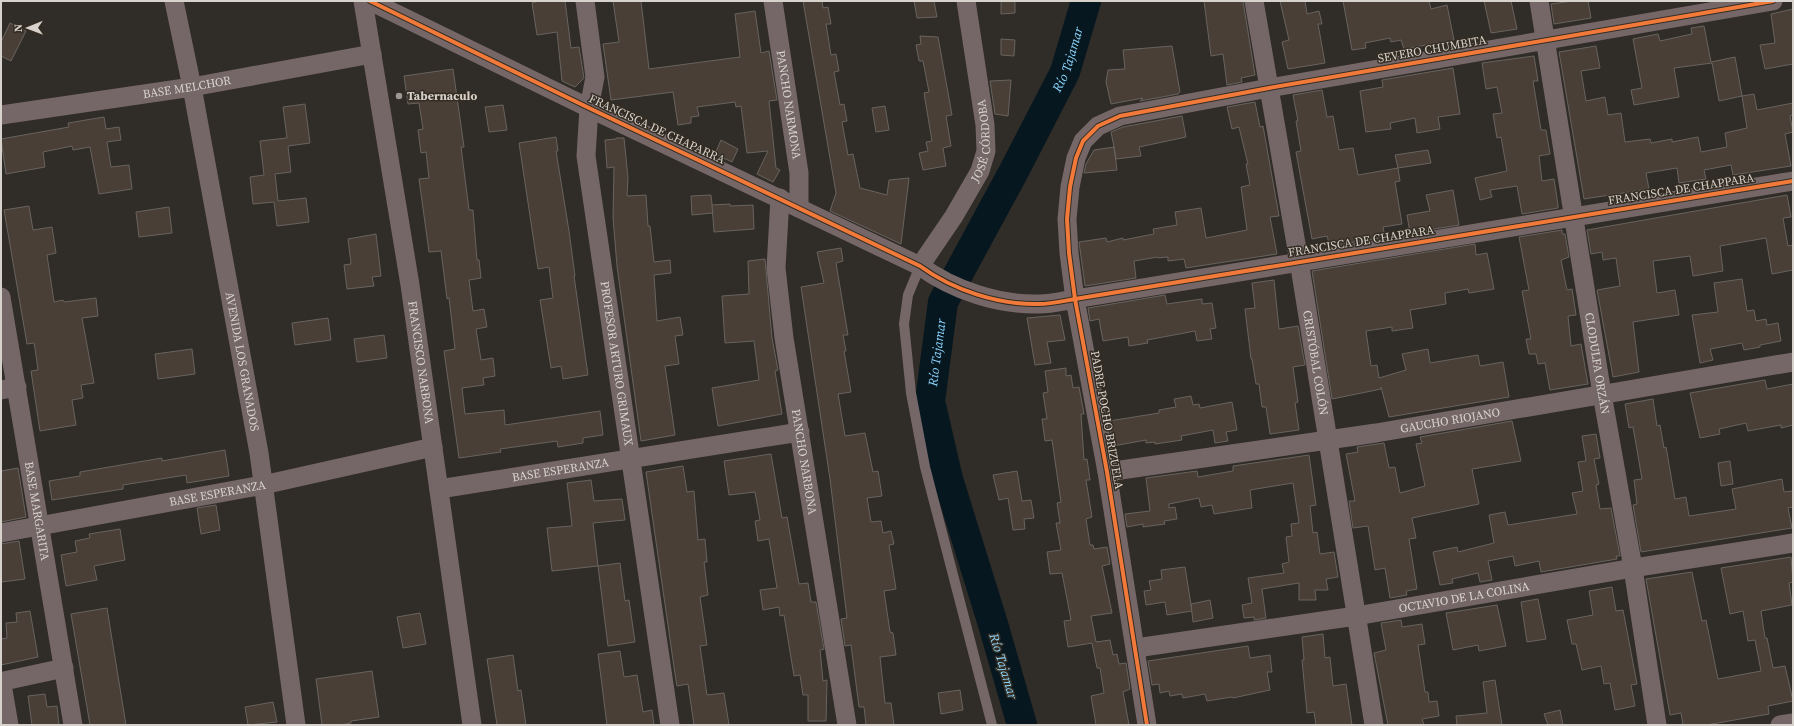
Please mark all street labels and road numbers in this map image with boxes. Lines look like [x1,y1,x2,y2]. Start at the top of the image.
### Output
street label: SEVERO CHUMBITA [1377,32,1487,66]
street label: PANCHO NARMONA [773,49,805,160]
street label: BASE MELCHOR [142,72,232,102]
street label: FRANCISCA DE CHAPARRA [586,90,728,168]
street label: JOSÉ CÓRDOBA [967,98,994,186]
street label: FRANCISCA DE CHAPPARA [1607,170,1755,208]
street label: FRANCISCA DE CHAPPARA [1287,222,1435,260]
street label: PROFESOR ARTURO GRIMAUX [597,280,637,447]
street label: AVENIDA LOS GRANADOS [222,291,263,433]
street label: FRANCISCO NARBONA [404,300,437,425]
street label: CRISTÓBAL COLÓN [1299,309,1332,417]
street label: CLODULFA ORZÁN [1581,311,1613,416]
street label: PADRE POCHO BRIZUELA [1087,349,1127,491]
street label: GAUCHO RIOJANO [1399,404,1501,437]
street label: PANCHO NARBONA [788,408,821,516]
street label: BASE ESPERANZA [511,454,610,485]
street label: BASE MARGARITA [21,460,53,562]
street label: BASE ESPERANZA [168,477,267,510]
street label: OCTAVIO DE LA COLINA [1398,578,1531,616]

